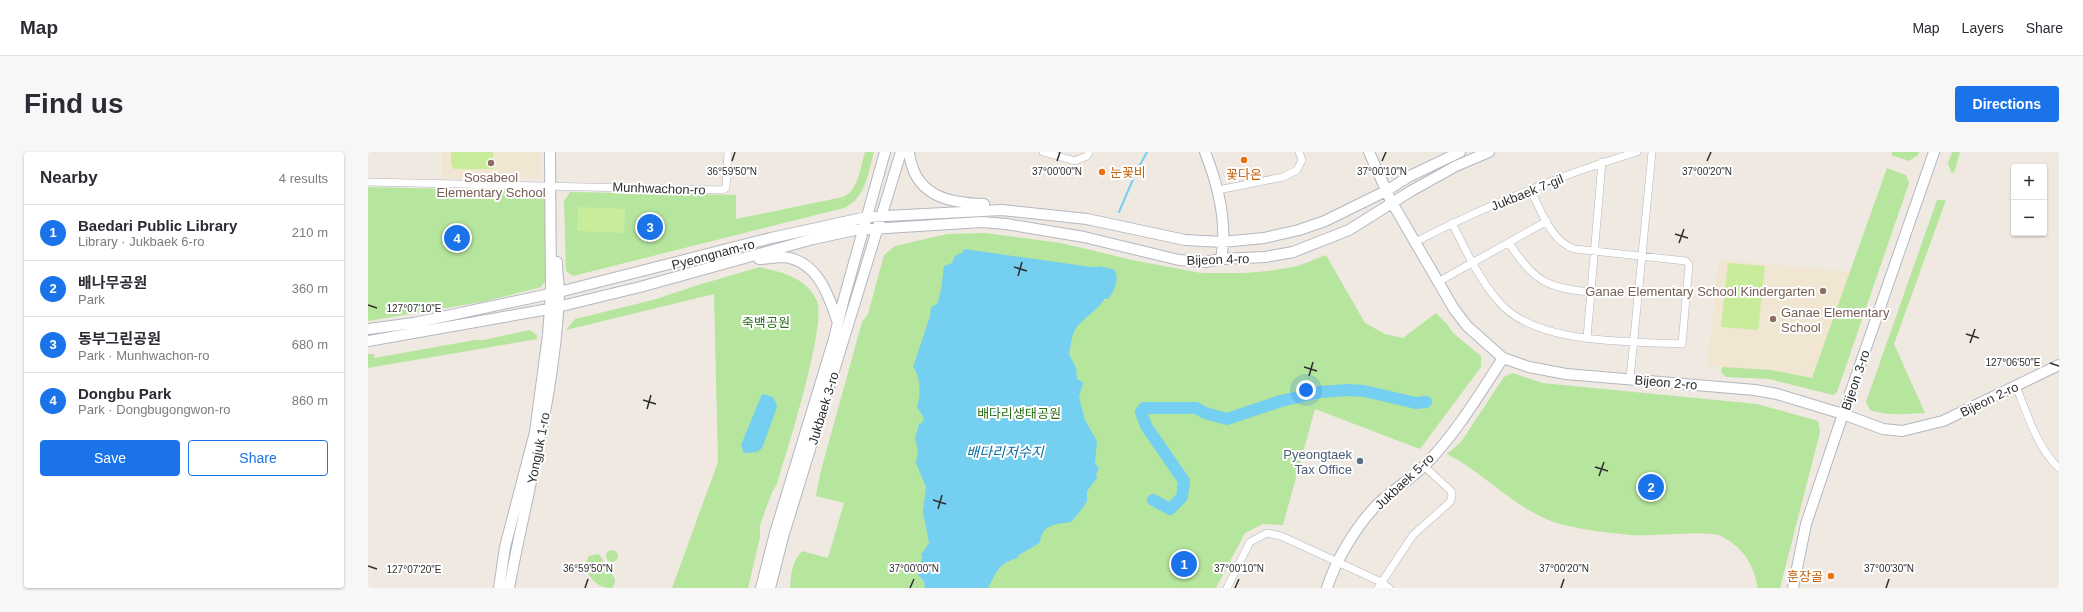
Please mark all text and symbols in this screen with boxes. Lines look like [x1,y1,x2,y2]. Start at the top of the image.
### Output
text: Map [20,17,58,38]
text: Map [1912,20,1940,36]
text: Layers [1962,20,2004,36]
text: Share [2026,20,2063,36]
button: Directions [1955,86,2059,122]
text: Find us [24,88,124,119]
marker: 꽃다온 [1239,155,1249,165]
marker: Sosabeol Elementary School [486,158,496,168]
map controls [2011,164,2047,236]
button: + [2011,164,2047,200]
place label: 눈꽃비 [1110,165,1146,180]
text: 36°59'50"N [707,166,757,177]
text: 37°00'00"N [1032,166,1082,177]
text: 37°00'10"N [1357,166,1407,177]
text: 37°00'20"N [1682,166,1732,177]
marker: 눈꽃비 [1097,167,1107,177]
place label: 꽃다온 [1226,167,1262,182]
text: Nearby [40,168,98,187]
place label: Sosabeol Elementary School [436,170,546,200]
text: 4 results [279,171,328,186]
street label: Jukbaek 7-gil [1489,171,1566,214]
street label: Munhwachon-ro [612,179,706,198]
button: − [2011,200,2047,236]
pin: 3 [637,212,663,242]
text: Baedari Public Library [78,217,237,234]
pin: 4 [444,223,470,253]
text: 1 [49,225,57,240]
text: 210 m [292,225,328,240]
text: Library · Jukbaek 6-ro [78,234,204,249]
street label: Pyeongnam-ro [670,236,756,273]
street label: Bijeon 4-ro [1186,251,1250,268]
text: 배나무공원 [78,274,147,291]
text: 2 [49,281,57,296]
text: 360 m [292,281,328,296]
place label: Ganae Elementary School Kindergarten [1585,284,1815,299]
marker: Ganae Elementary School Kindergarten [1818,286,1828,296]
text: Park [78,292,105,307]
text: 127°07'10"E [386,303,442,314]
place label: Ganae Elementary School [1781,305,1890,335]
marker: Ganae Elementary School [1768,314,1778,324]
park label: 죽백공원 [742,315,790,330]
text: 동부그린공원 [78,330,161,347]
text: 3 [49,337,57,352]
text: 680 m [292,337,328,352]
text: Park · Munhwachon-ro [78,348,210,363]
street label: Bijeon 3-ro [1838,348,1873,412]
text: 127°06'50"E [1985,357,2041,368]
street label: Jukbaek 3-ro [805,370,842,446]
street label: Bijeon 2-ro [1634,372,1698,393]
street label: Bijeon 2-ro [1958,379,2021,420]
your location [1296,380,1316,400]
text: Dongbu Park [78,385,171,402]
text: 4 [49,393,57,408]
text: 860 m [292,393,328,408]
text: Park · Dongbugongwon-ro [78,402,230,417]
park label: 배다리생태공원 [977,406,1061,421]
street label: Yongjuk 1-ro [524,411,553,485]
button: Save [40,440,180,476]
button: Share [188,440,328,476]
water label: 배다리저수지 [966,444,1045,460]
place label: Pyeongtaek Tax Office [1283,447,1352,477]
street label: Jukbaek 5-ro [1372,450,1437,512]
marker: Pyeongtaek Tax Office [1355,456,1365,466]
pin: 2 [1638,472,1664,502]
pin: 1 [1171,549,1197,579]
text: 36°59'50"N [563,563,613,574]
text: 37°00'00"N [889,563,939,574]
text: 37°00'10"N [1214,563,1264,574]
text: 37°00'20"N [1539,563,1589,574]
text: 37°00'30"N [1864,563,1914,574]
text: 127°07'20"E [386,564,442,575]
place label: 훈장골 [1787,569,1823,584]
marker: 훈장골 [1826,571,1836,581]

